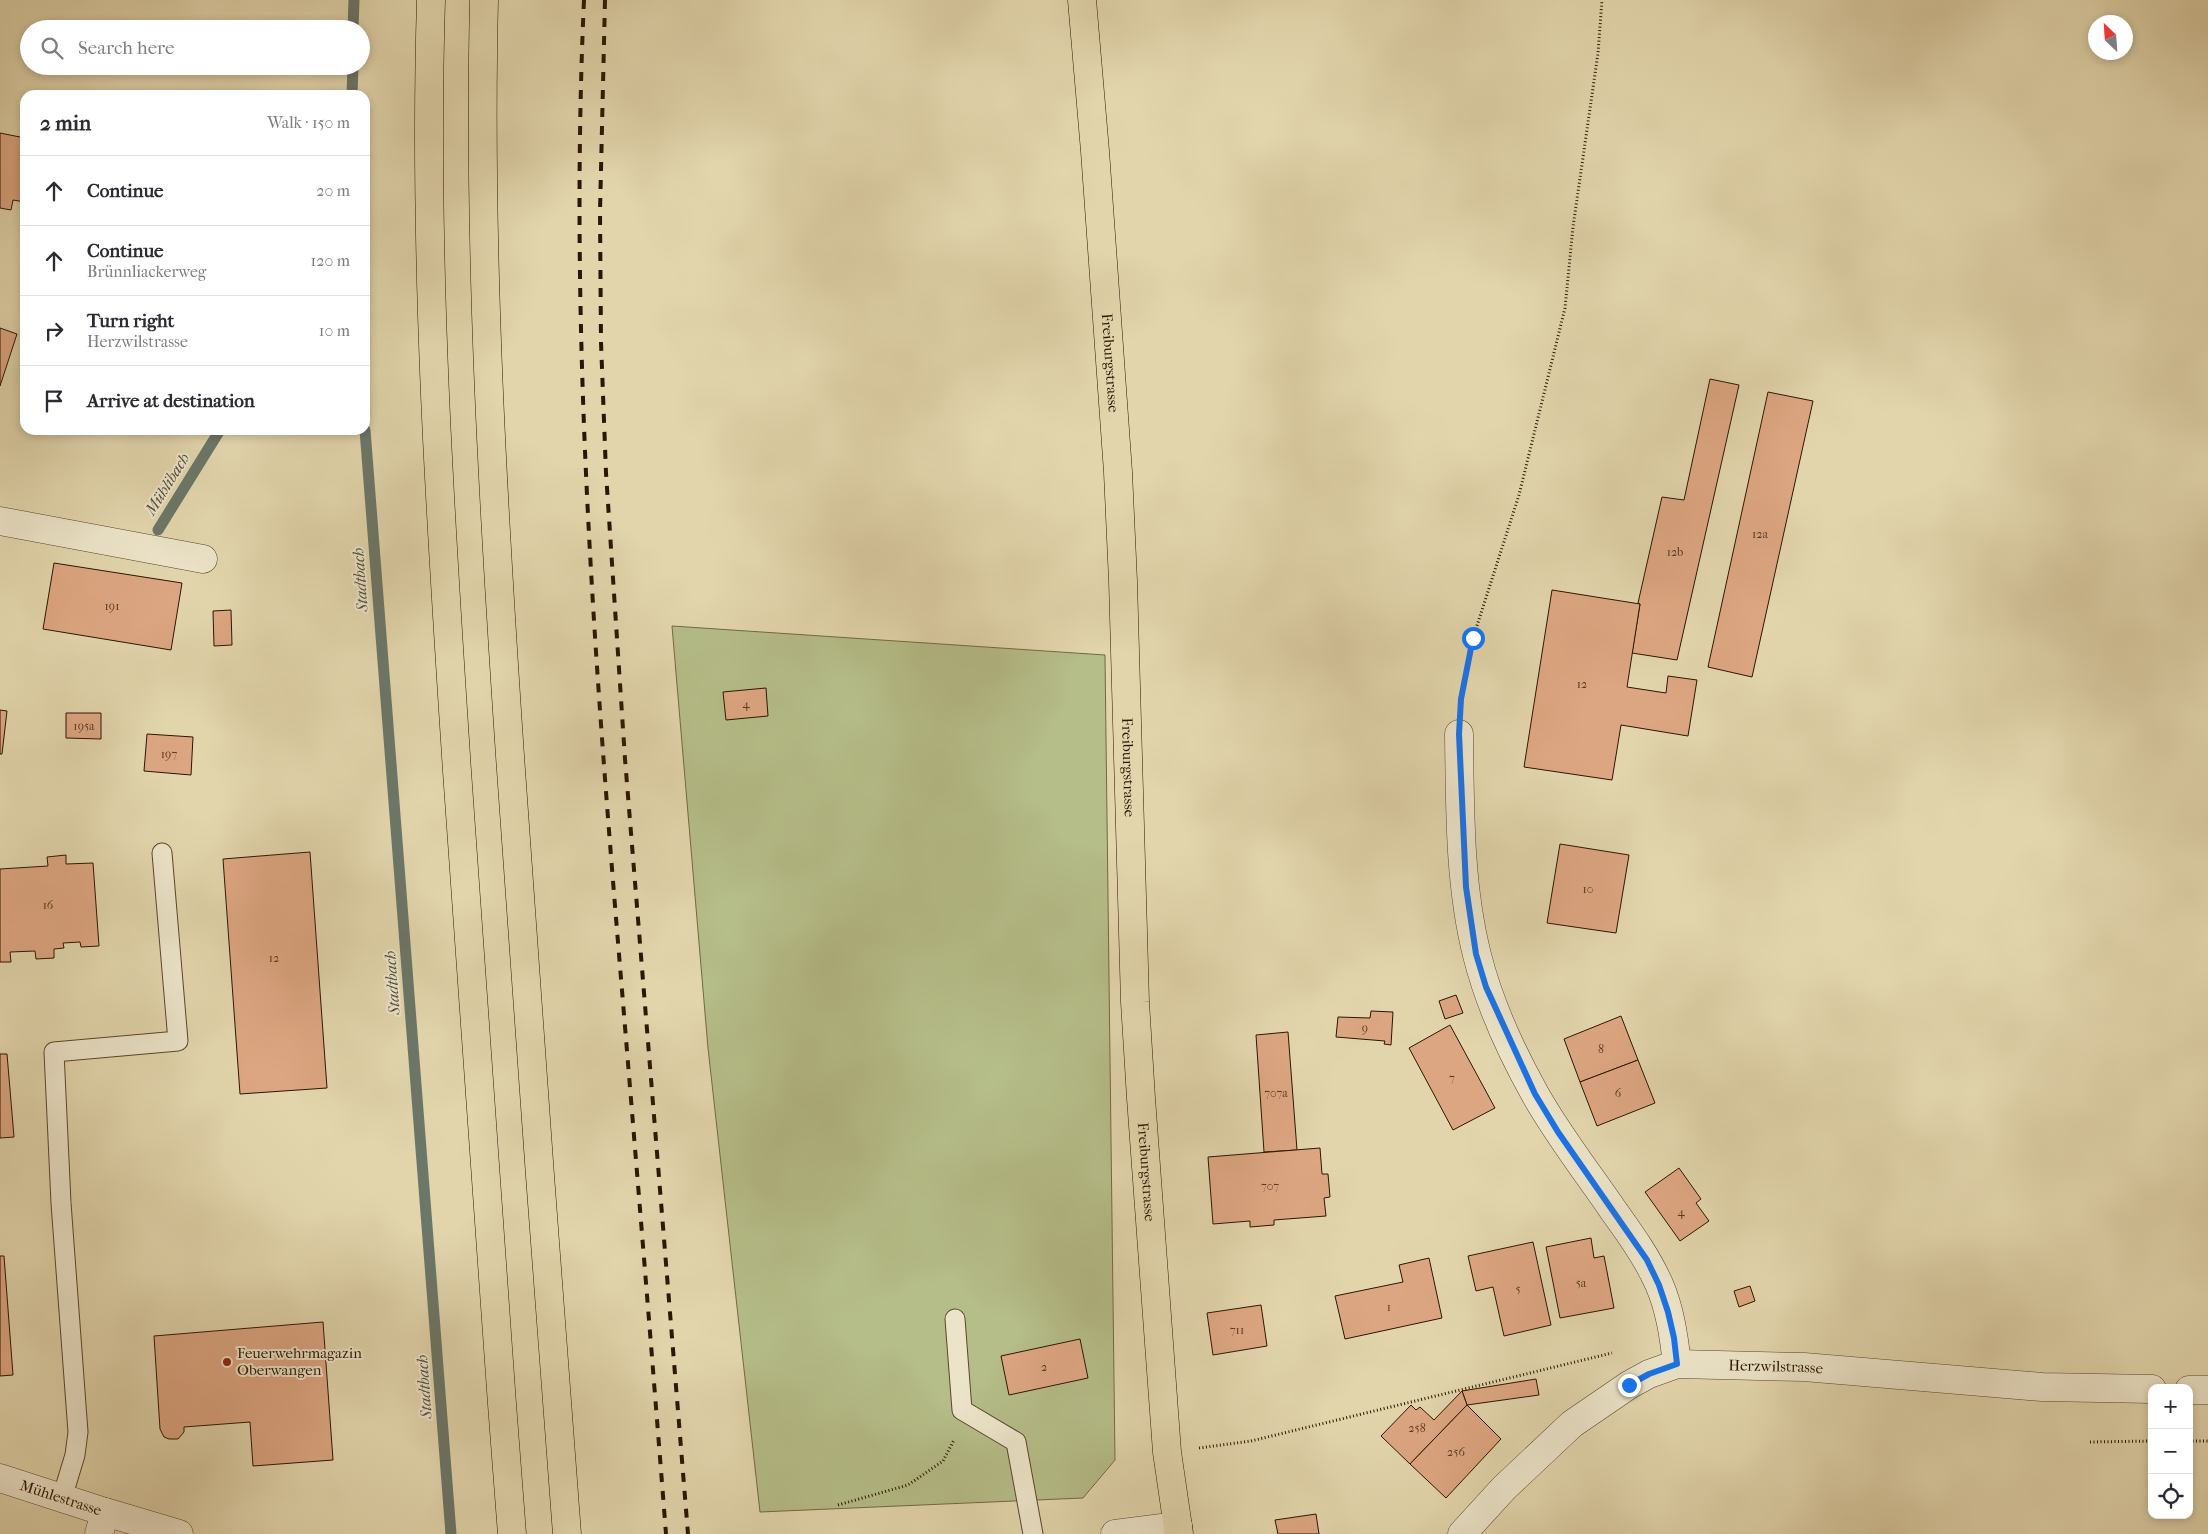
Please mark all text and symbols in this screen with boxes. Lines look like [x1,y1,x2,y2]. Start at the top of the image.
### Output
north arrow [2088,15,2133,60]
search box [20,20,370,75]
icon: search [38,34,66,62]
text: Search here [78,37,174,59]
text: 2 min [40,111,91,135]
text: Walk · 150 m [267,113,350,132]
icon: ahead [40,177,68,205]
text: Continue [87,180,163,202]
text: 20 m [316,181,350,200]
text: Continue [87,240,163,262]
icon: ahead [40,247,68,275]
text: 120 m [311,251,350,270]
text: Brünnliackerweg [87,262,206,281]
text: Turn right [87,310,174,332]
street label: Freiburgstrasse [1098,313,1123,414]
icon: right [40,317,68,345]
text: 10 m [319,321,350,340]
text: Herzwilstrasse [87,332,188,351]
icon: arrive [40,387,68,415]
text: Arrive at destination [87,390,255,412]
water label: Mühlibach [140,450,193,519]
house number: 12a [1752,527,1768,541]
house number: 12b [1667,545,1683,559]
water label: Stadtbach [348,547,372,614]
house number: 191 [105,599,119,613]
route start [1462,627,1485,650]
house number: 12 [1577,677,1587,691]
house number: 4 [742,697,750,711]
street label: Freiburgstrasse [1118,717,1139,818]
house number: 195a [73,719,95,733]
house number: 197 [161,747,177,761]
house number: 10 [1583,882,1593,896]
house number: 16 [43,898,54,912]
water label: Stadtbach [380,950,404,1017]
house number: 12 [269,951,279,965]
house number: 9 [1362,1021,1368,1035]
house number: 8 [1598,1042,1604,1056]
house number: 7 [1449,1071,1455,1085]
house number: 707a [1264,1086,1288,1100]
house number: 6 [1615,1086,1622,1100]
street label: Freiburgstrasse [1134,1122,1159,1223]
house number: 707 [1261,1179,1279,1193]
house number: 4 [1677,1205,1685,1219]
house number: 5a [1576,1276,1587,1290]
house number: 5 [1515,1282,1521,1296]
house number: 1 [1387,1300,1391,1314]
house number: 711 [1230,1323,1244,1337]
place label: Feuerwehrmagazin Oberwangen [237,1344,362,1379]
water label: Stadtbach [412,1354,436,1421]
marker: Feuerwehrmagazin Oberwangen [221,1356,233,1368]
street label: Herzwilstrasse [1728,1356,1824,1378]
house number: 2 [1041,1360,1047,1374]
route end [1618,1374,1641,1397]
map controls [2148,1384,2193,1519]
button: + [2148,1384,2193,1429]
house number: 258 [1408,1421,1426,1435]
button: − [2148,1429,2193,1474]
house number: 256 [1447,1445,1465,1459]
button: locate [2148,1474,2193,1519]
street label: Mühlestrasse [18,1476,105,1520]

